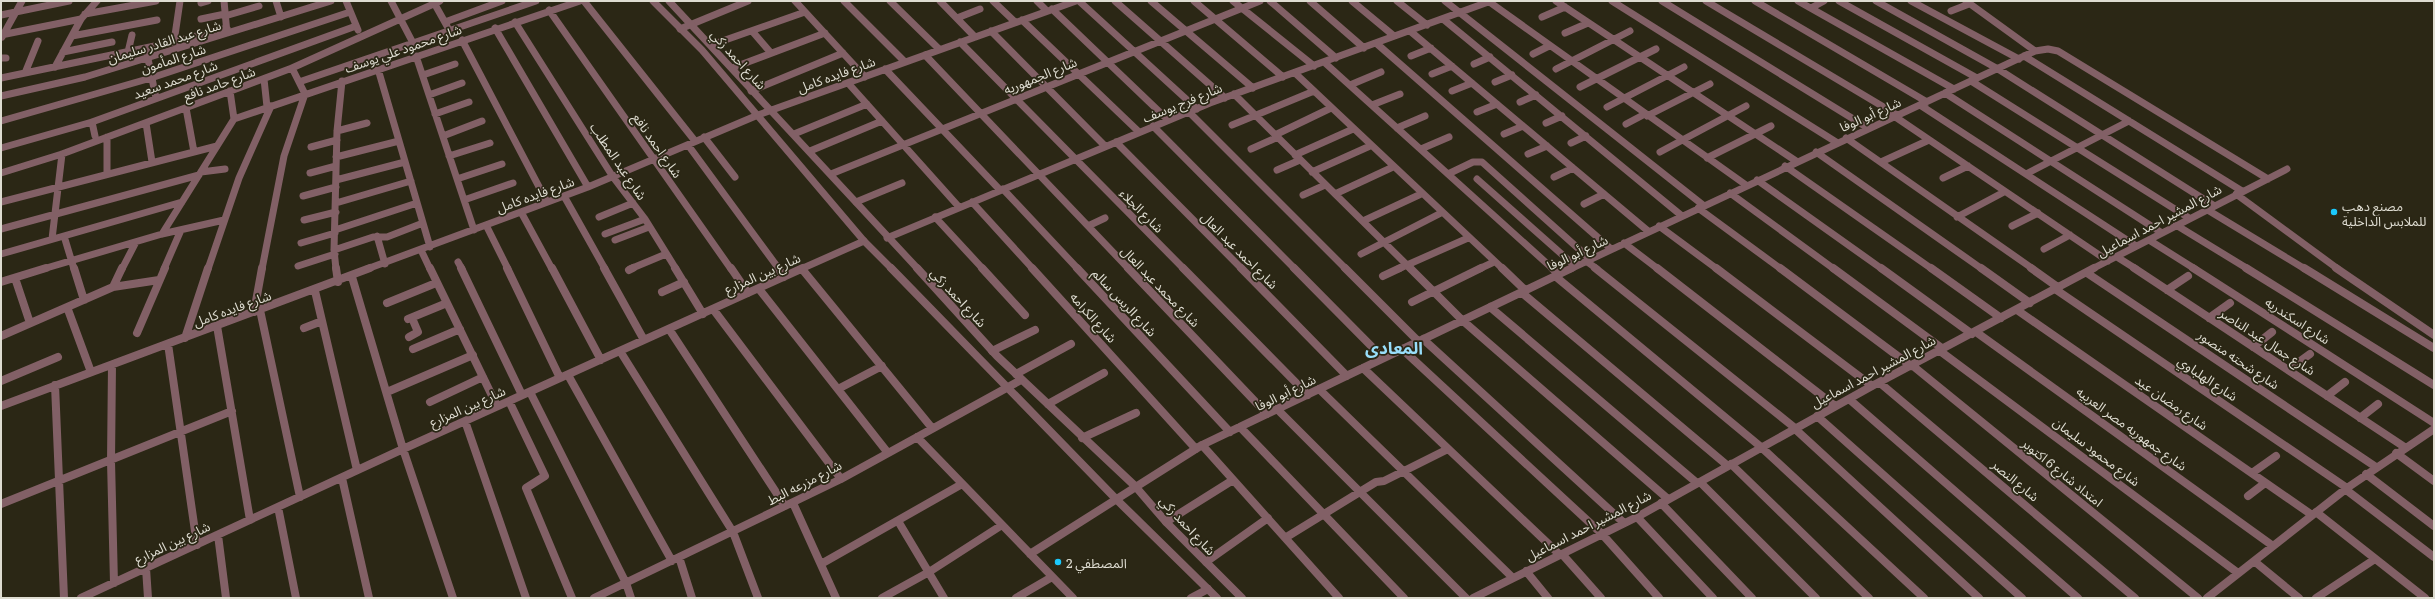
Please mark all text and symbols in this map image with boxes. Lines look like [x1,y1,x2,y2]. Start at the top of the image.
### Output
street label: شارع عبد القادر سليمان [105,15,224,69]
street label: شارع محمود علي يوسف [342,19,465,79]
street label: شارع احمد زكي [705,25,771,95]
street label: شارع المأمون [138,39,209,79]
street label: شارع فايده كامل [794,51,878,99]
street label: شارع الجمهوريه [1000,52,1080,100]
street label: شارع محمد سعيد [130,55,221,105]
street label: شارع حامد نافع [180,61,259,107]
street label: شارع فرج يوسف [1139,77,1225,128]
street label: شارع أبو الوفا [1836,92,1905,138]
street label: شارع احمد نافع [627,109,687,183]
street label: شارع عبد المطلب [584,118,652,205]
street label: شارع فايده كامل [493,171,577,219]
street label: شارع المشير احمد اسماعيل [2093,179,2226,263]
street label: شارع الجلاء [1114,184,1168,238]
place label: مصنع دهب للملابس الداخلية [2342,196,2426,230]
street label: شارع احمد عبد العال [1196,207,1283,294]
marker: مصنع دهب للملابس الداخلية [2329,207,2339,217]
street label: شارع أبو الوفا [1543,230,1612,276]
street label: شارع محمد عبد العال [1116,241,1205,332]
street label: شارع بين المزارع [721,248,804,300]
street label: شارع احمد زكي [925,263,991,332]
street label: شارع الريس سالم [1087,264,1162,342]
street label: شارع فايده كامل [190,285,274,333]
street label: شارع الكرامه [1065,288,1122,348]
street label: شارع اسكندريه [2261,292,2334,350]
street label: شارع جمال عبد الناصر [2214,302,2320,381]
street label: شارع شحته منصور [2192,324,2284,395]
street label: شارع المشير احمد اسماعيل [1807,330,1940,414]
district label: المعادى [1365,334,1423,359]
street label: شارع الهلباوي [2173,351,2242,407]
street label: شارع أبو الوفا [1251,369,1319,417]
street label: شارع رمضان عيد [2131,370,2212,436]
street label: شارع بين المزارع [426,381,509,433]
street label: شارع جمهوريه مصر العربيه [2072,381,2191,476]
street label: شارع محمود سليمان [2048,412,2145,492]
street label: امتداد شارع 6 اكتوبر [2016,433,2108,512]
street label: شارع النصر [1986,454,2044,507]
street label: شارع مزرعه البط [763,455,846,511]
street label: شارع المشير احمد اسماعيل [1522,485,1655,567]
street label: شارع احمد زكي [1154,491,1220,560]
street label: شارع بين المزارع [131,516,214,570]
place label: المصطفي 2 [1066,553,1127,574]
marker: المصطفي 2 [1053,557,1063,567]

